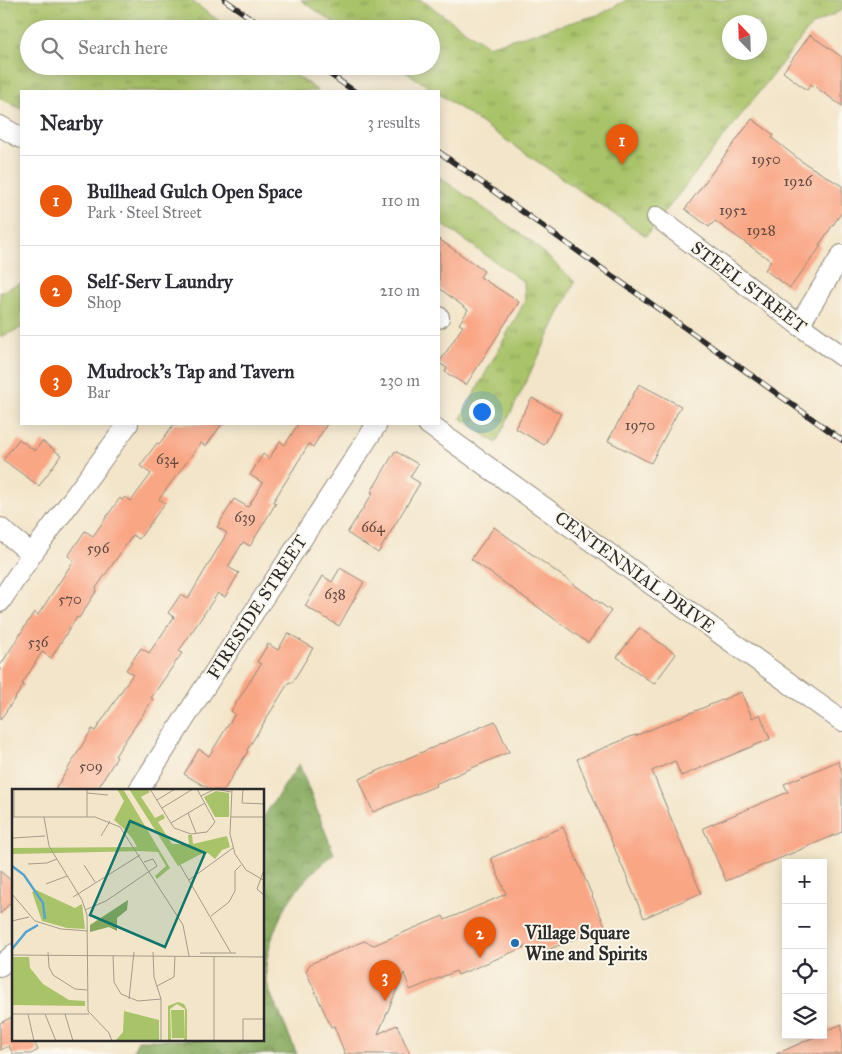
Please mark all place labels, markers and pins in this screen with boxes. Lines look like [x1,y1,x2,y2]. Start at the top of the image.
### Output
pin: 1 [606,124,638,165]
pin: 2 [464,917,496,958]
place label: Village Square Wine and Spirits [524,922,648,966]
marker: Village Square Wine and Spirits [509,937,521,949]
pin: 3 [369,960,401,1001]

